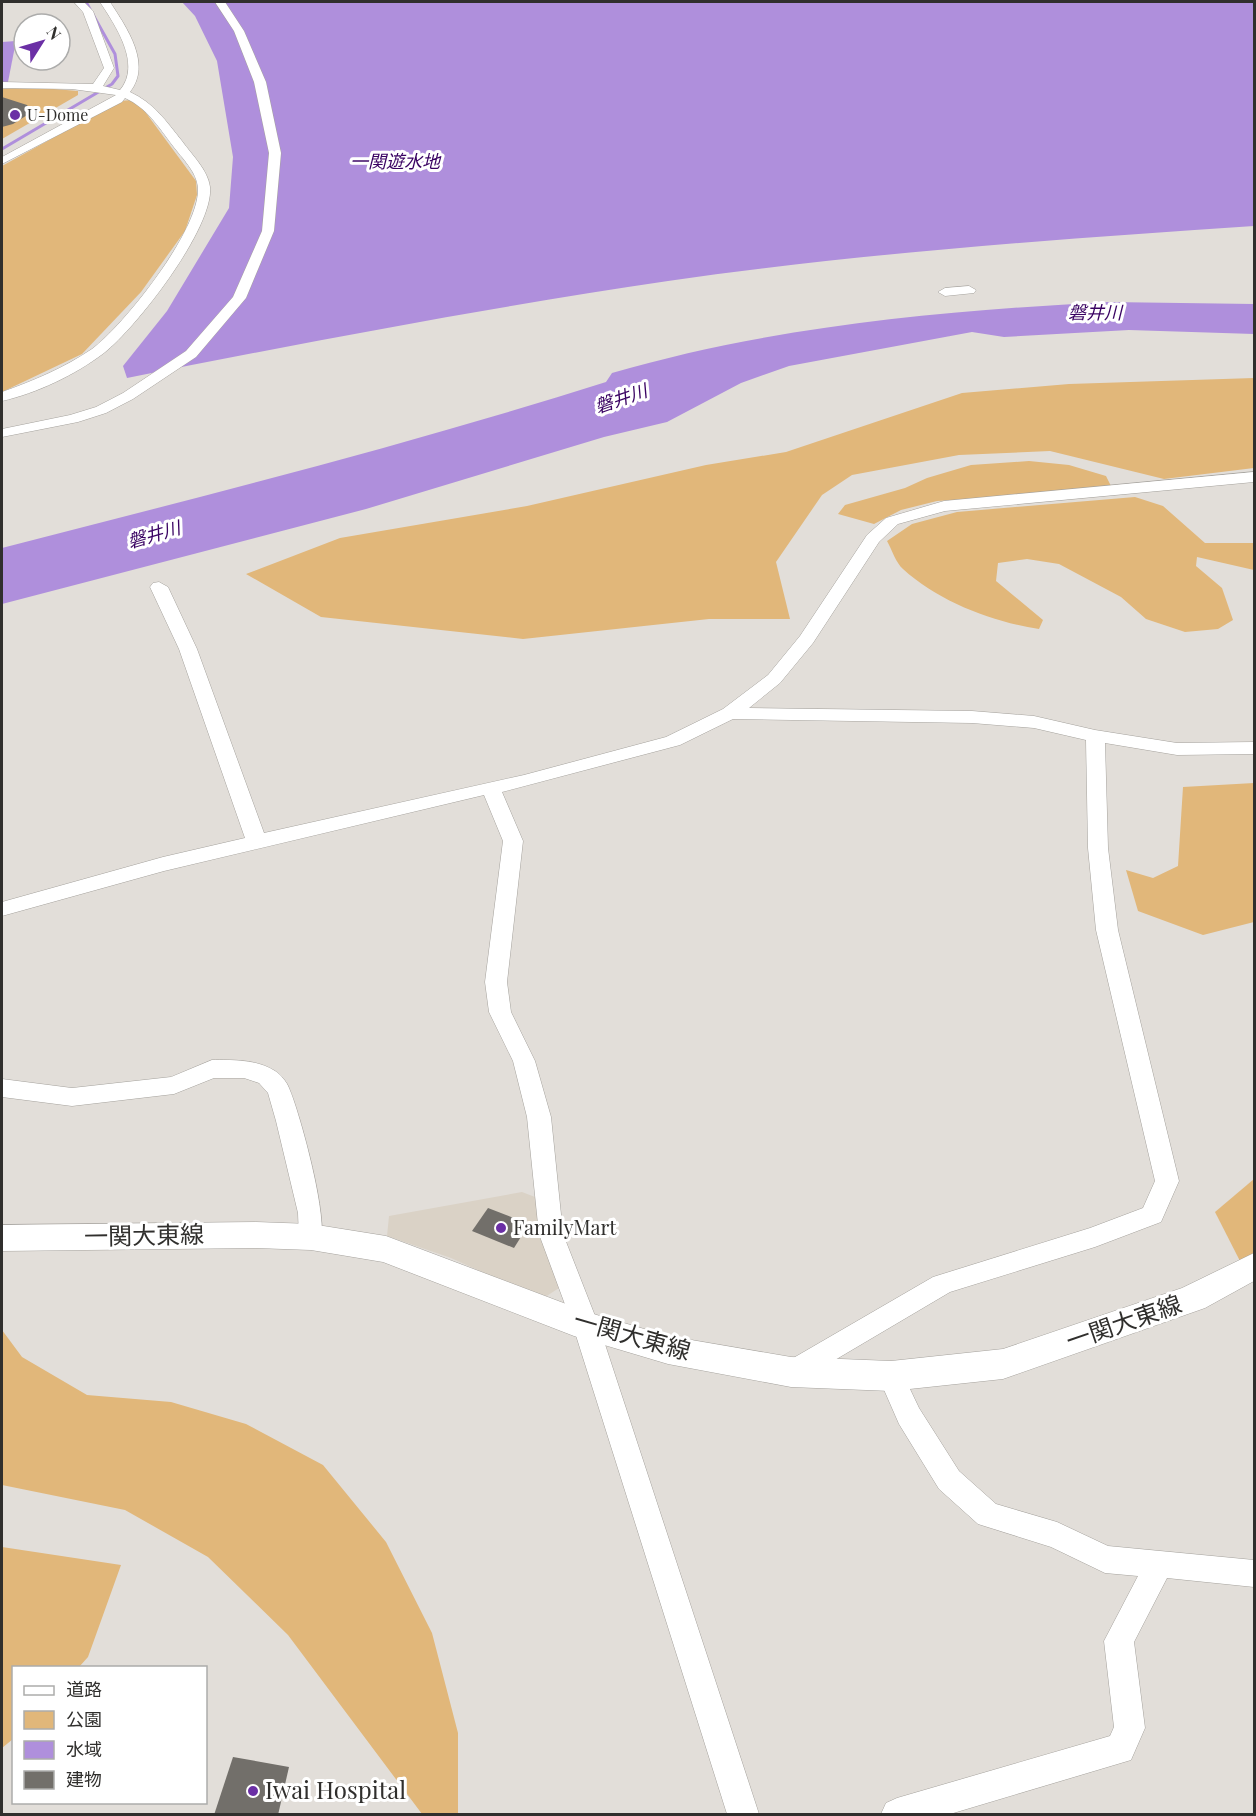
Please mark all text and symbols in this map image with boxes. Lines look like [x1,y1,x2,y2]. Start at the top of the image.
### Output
north arrow [12,12,72,72]
text: N [43,22,67,44]
place label: U-Dome [27,104,88,125]
marker: U-Dome [8,108,22,122]
water label: 一関遊水地 [350,149,442,173]
water label: 磐井川 [1068,300,1124,324]
water label: 磐井川 [591,377,652,418]
water label: 磐井川 [124,515,185,553]
place label: FamilyMart [513,1213,617,1240]
street label: 一関大東線 [84,1217,204,1251]
marker: FamilyMart [494,1221,508,1235]
street label: 一関大東線 [1061,1286,1185,1356]
street label: 一関大東線 [570,1302,695,1366]
legend [12,1666,207,1804]
text: 道路 [66,1677,102,1701]
text: 公園 [66,1707,102,1731]
text: 水域 [66,1737,102,1761]
text: 建物 [66,1767,102,1791]
place label: Iwai Hospital [265,1773,406,1805]
marker: Iwai Hospital [246,1784,260,1798]

